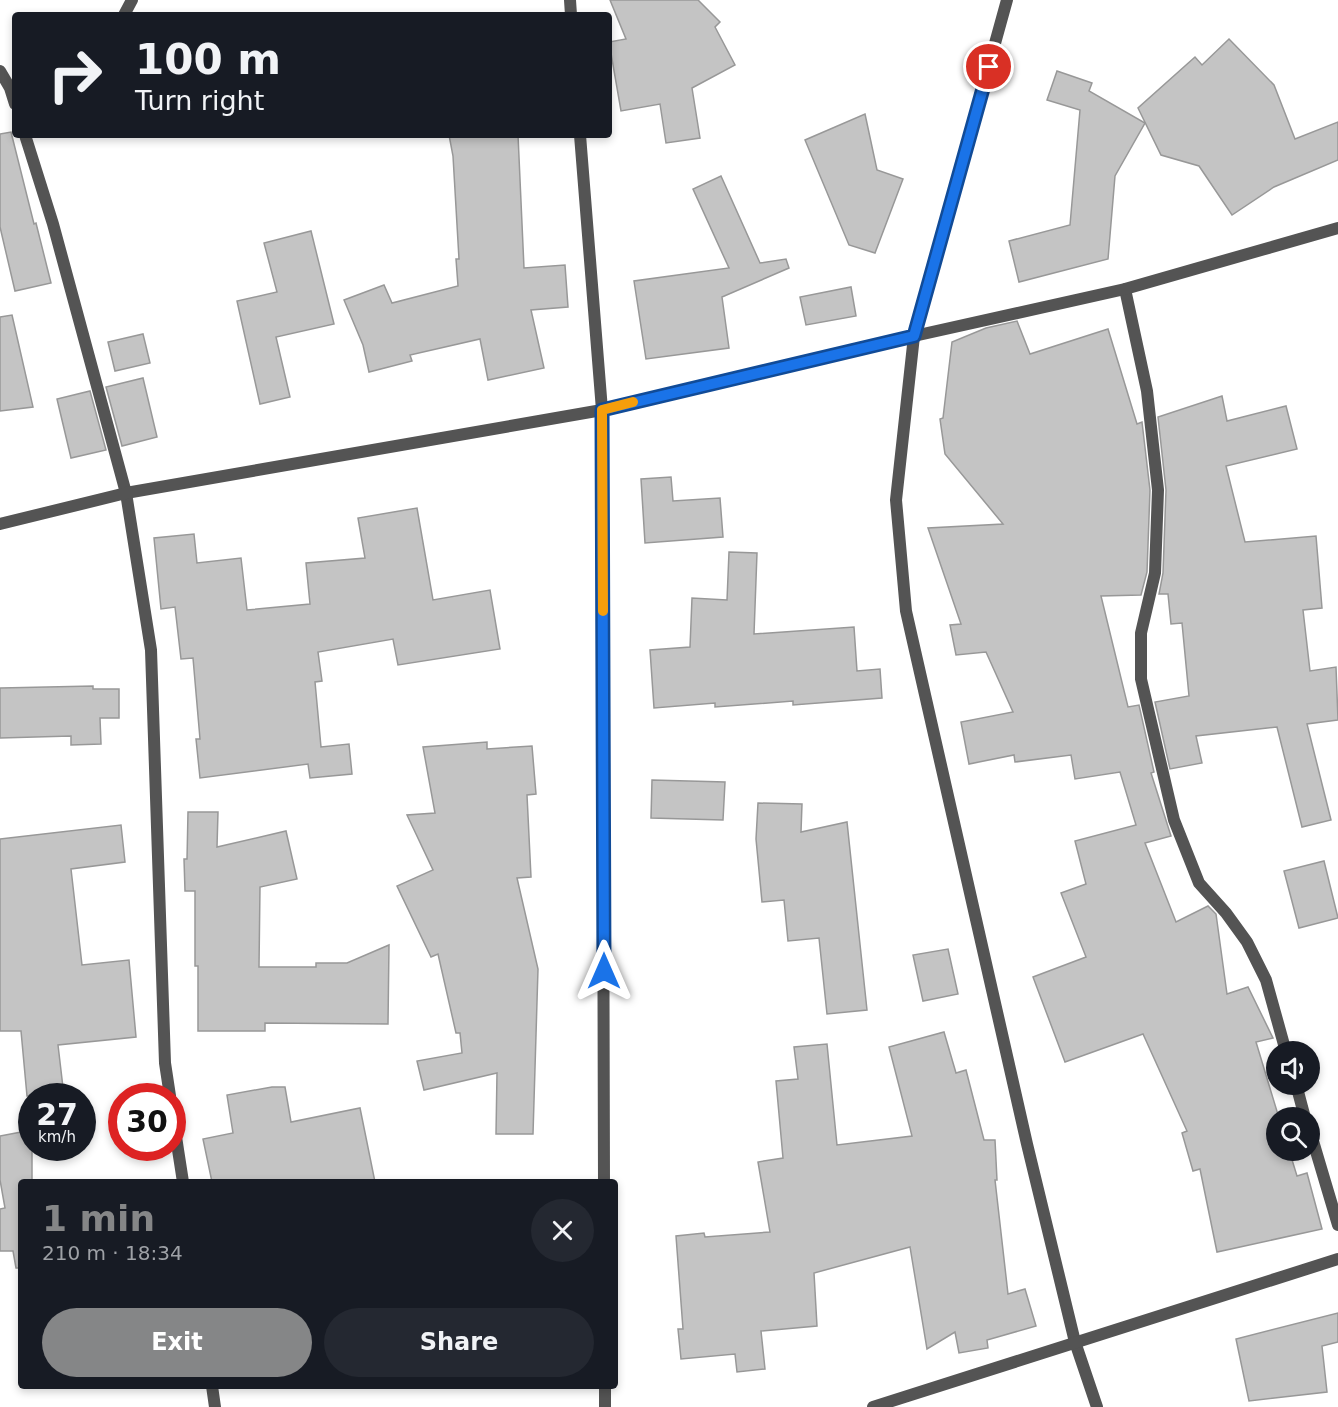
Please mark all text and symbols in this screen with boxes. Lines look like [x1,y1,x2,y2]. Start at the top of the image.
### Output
text: 100 m [135,35,281,84]
icon: right [36,36,114,114]
pin [963,41,1014,92]
icon: arrive [972,50,1005,83]
text: Turn right [135,85,264,116]
position arrow [572,939,636,1003]
map controls [1266,1041,1320,1161]
button: sound [1266,1041,1320,1095]
speed limit sign: 30 [108,1083,186,1161]
text: 27 [36,1097,78,1132]
button: search [1266,1107,1320,1161]
text: km/h [38,1128,76,1146]
text: 1 min [42,1198,155,1239]
button: close [531,1199,594,1262]
text: 210 m · 18:34 [42,1241,183,1265]
button: Exit [42,1308,312,1377]
button: Share [324,1308,594,1377]

